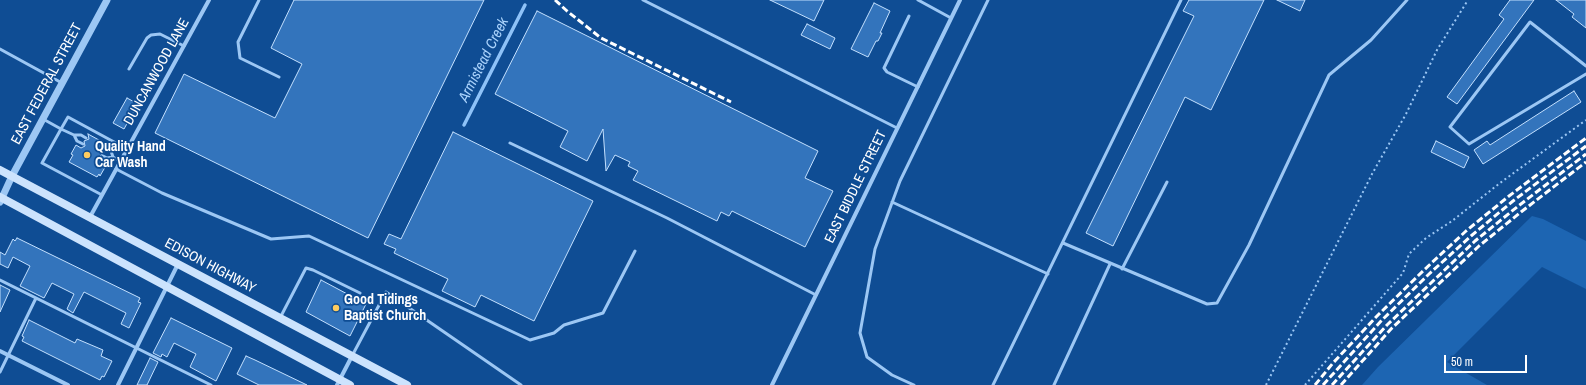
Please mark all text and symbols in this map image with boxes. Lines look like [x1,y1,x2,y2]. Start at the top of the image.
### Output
water label: Armistead Creek [455,15,513,105]
street label: DUNCANWOOD LANE [121,16,193,128]
street label: EAST FEDERAL STREET [8,21,86,147]
street label: EAST BIDDLE STREET [821,128,891,246]
place label: Quality Hand Car Wash [95,139,166,172]
marker: Quality Hand Car Wash [82,150,92,160]
street label: EDISON HIGHWAY [162,235,258,297]
place label: Good Tidings Baptist Church [344,292,426,324]
marker: Good Tidings Baptist Church [331,303,341,313]
scale bar [1446,347,1529,373]
text: 50 m [1451,354,1473,370]

